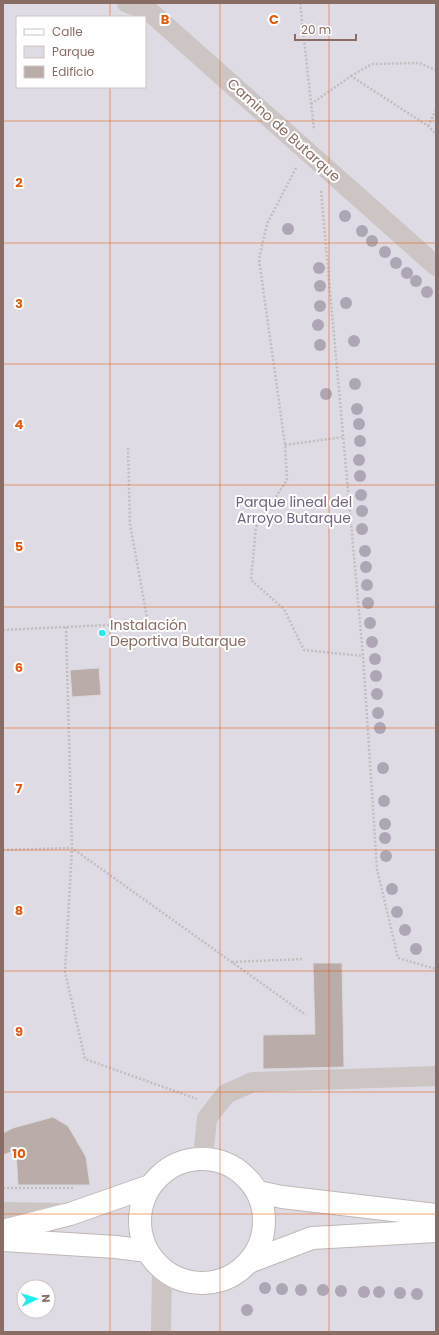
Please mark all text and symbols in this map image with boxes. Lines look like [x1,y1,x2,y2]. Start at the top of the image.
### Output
text: B [161,10,170,29]
text: C [269,10,279,29]
legend [16,16,146,88]
scale bar [295,16,356,42]
text: 20 m [301,21,331,38]
text: Calle [52,23,83,40]
text: Parque [52,43,95,60]
text: Edificio [52,63,94,80]
street label: Camino de Butarque [223,74,345,187]
text: 2 [15,173,23,192]
text: 3 [15,294,23,313]
text: 4 [15,415,24,434]
park label: Parque lineal del Arroyo Butarque [236,492,352,528]
text: 5 [15,537,23,556]
place label: Instalación Deportiva Butarque [110,615,247,651]
marker: Instalación Deportiva Butarque [97,628,107,638]
text: 6 [15,658,23,677]
text: 7 [16,779,23,798]
text: 8 [15,901,23,920]
text: 9 [15,1022,23,1041]
text: 10 [12,1144,26,1163]
north arrow [16,1279,56,1319]
text: N [38,1294,54,1303]

